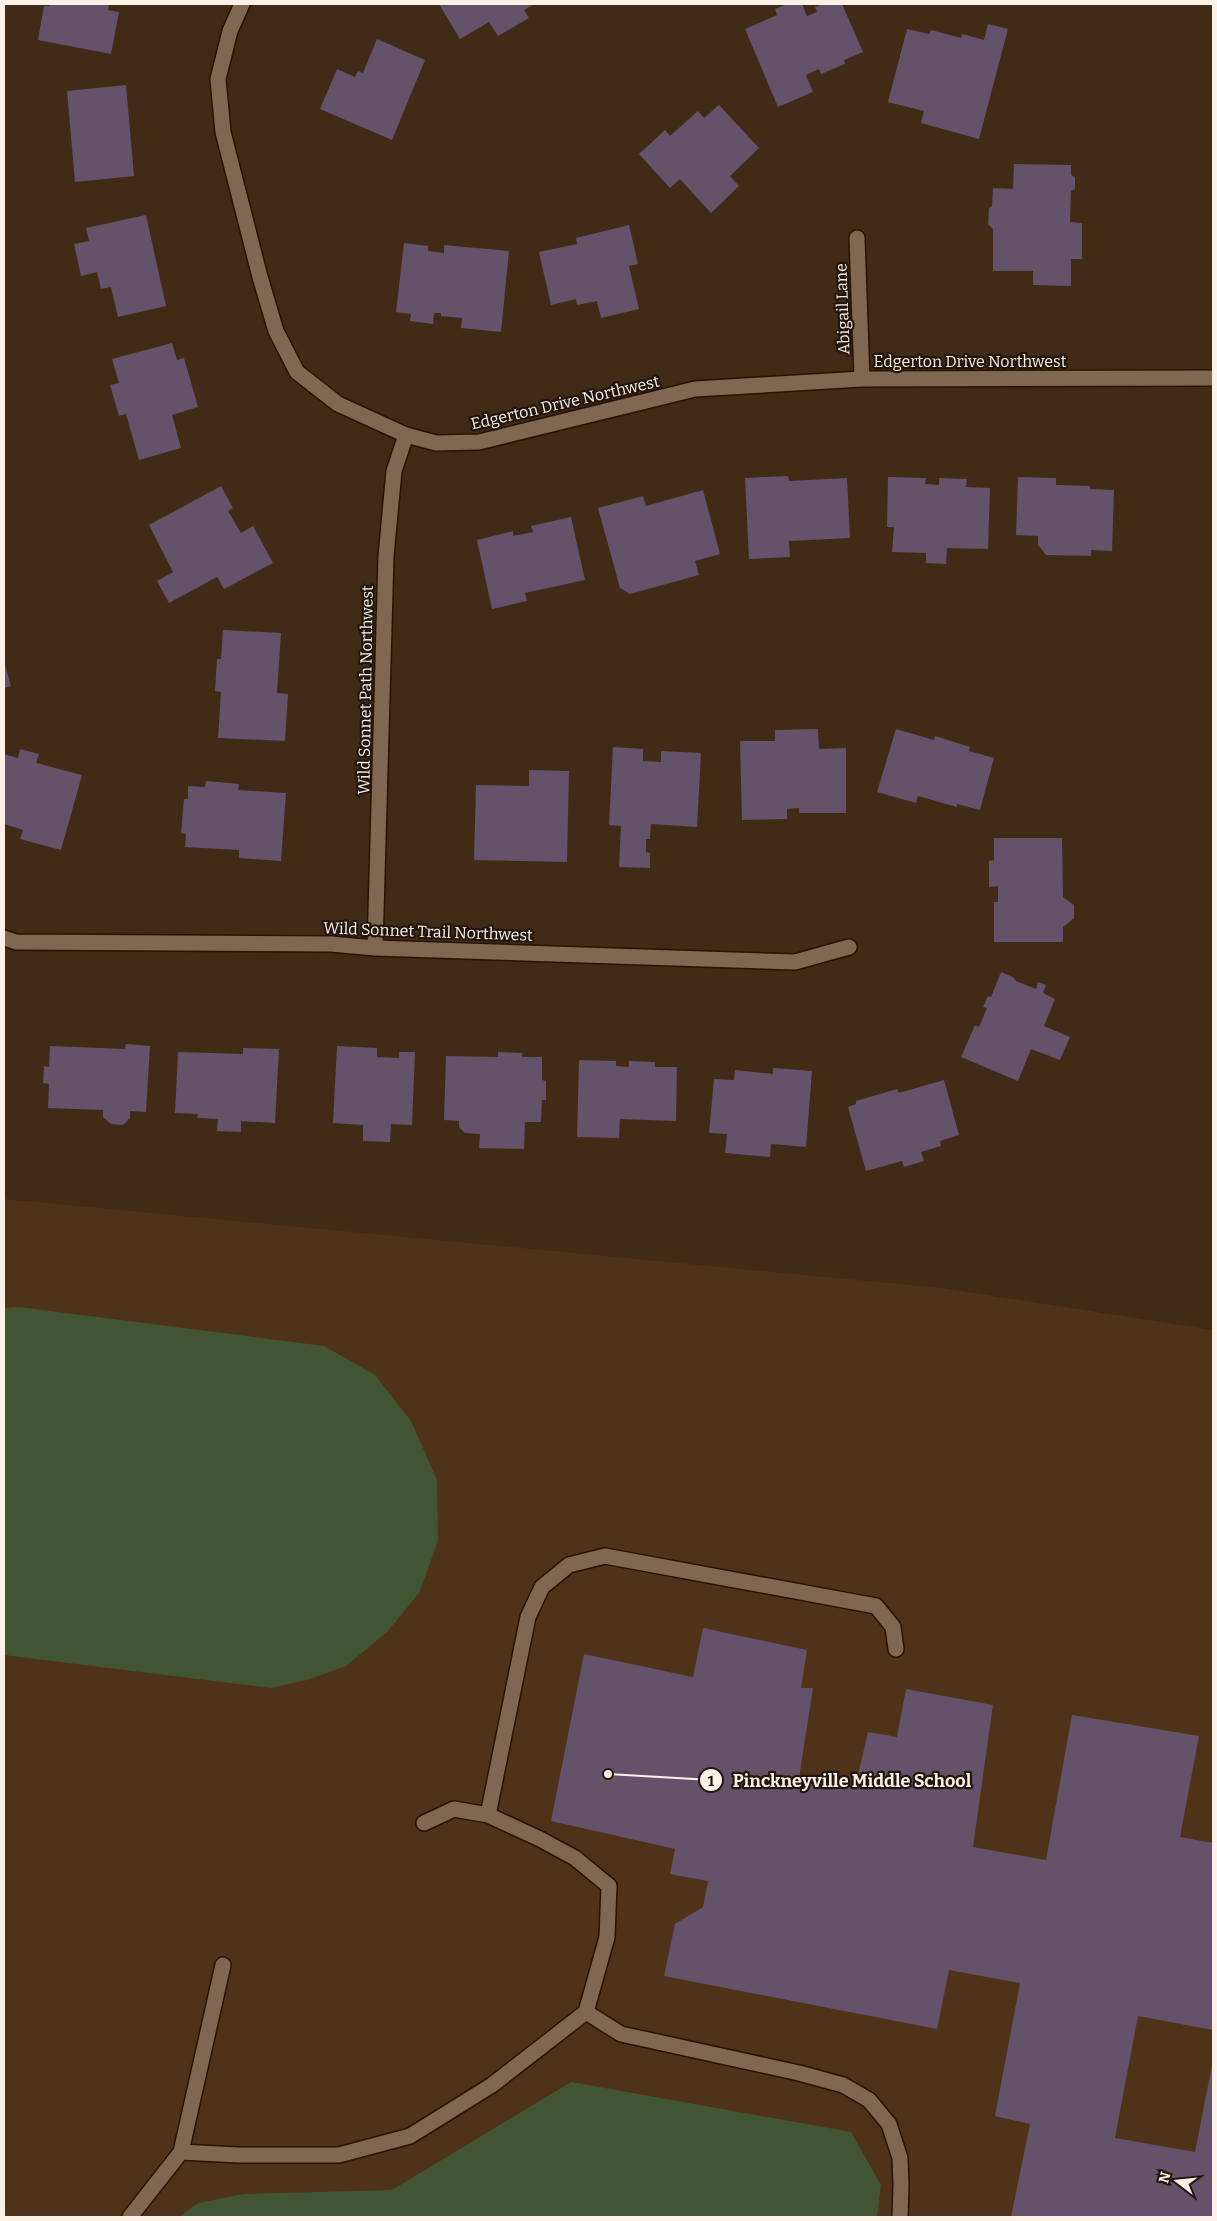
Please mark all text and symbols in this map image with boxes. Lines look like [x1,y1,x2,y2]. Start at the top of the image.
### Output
street label: Abigail Lane [831,263,854,355]
street label: Edgerton Drive Northwest [873,352,1067,371]
street label: Edgerton Drive Northwest [469,371,661,433]
street label: Wild Sonnet Path Northwest [354,585,377,795]
street label: Wild Sonnet Trail Northwest [323,918,533,945]
callout: Pinckneyville Middle School [698,1764,982,1797]
text: Pinckneyville Middle School [733,1770,972,1792]
text: 1 [708,1772,715,1790]
north arrow [1152,2156,1202,2206]
text: N [1155,2170,1175,2185]

